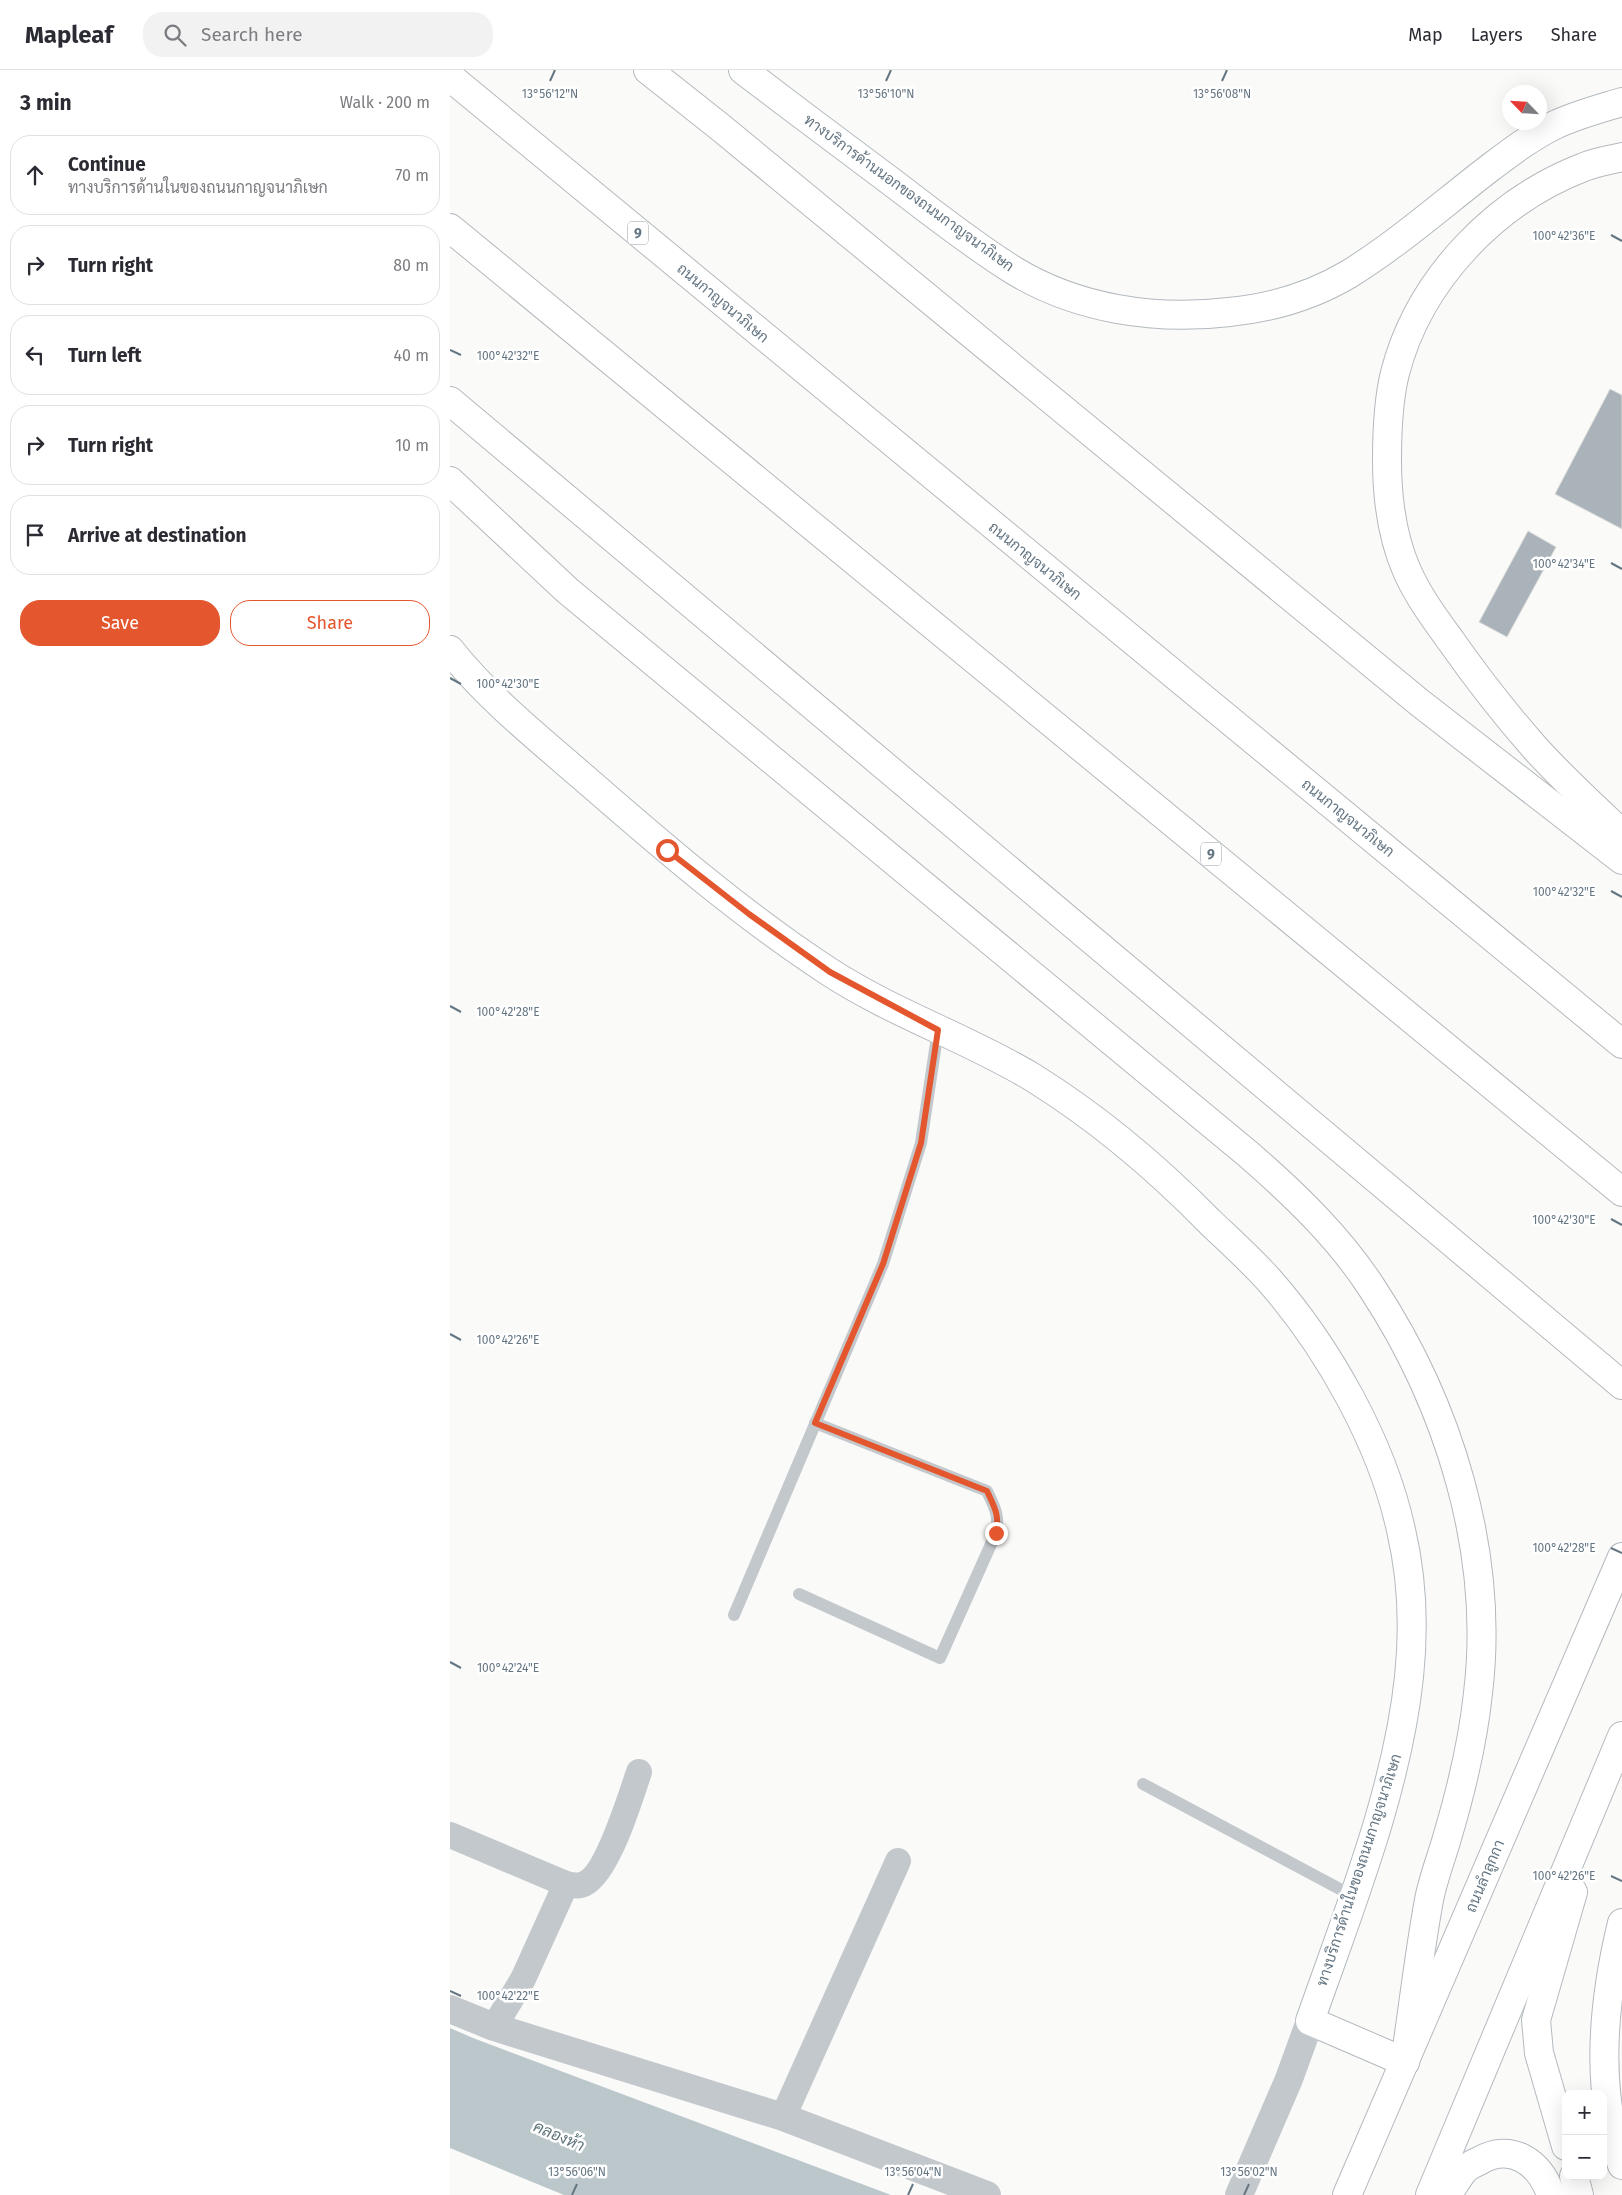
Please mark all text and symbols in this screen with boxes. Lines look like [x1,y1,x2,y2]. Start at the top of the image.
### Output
search box [143,12,493,57]
text: Mapleaf [25,21,113,49]
icon: search [161,21,189,49]
text: Search here [201,23,303,46]
text: Map [1408,24,1443,46]
text: Layers [1471,24,1523,46]
text: Share [1551,24,1597,46]
north arrow [1502,85,1547,130]
text: 13°56'12"N [522,87,578,101]
text: 13°56'10"N [857,87,915,101]
text: 13°56'08"N [1193,87,1251,101]
text: 3 min [20,90,72,116]
text: Walk · 200 m [340,93,430,112]
street label: ทางบริการด้านนอกของถนนกาญจนาภิเษก [800,110,1018,275]
text: Continue [68,153,146,176]
icon: ahead [21,161,49,189]
text: 70 m [395,166,429,185]
text: ทางบริการด้านในของถนนกาญจนาภิเษก [68,178,328,197]
road number: 9 [628,222,648,244]
text: 100°42'36"E [1533,229,1595,243]
icon: right [21,251,49,279]
text: Turn right [68,254,153,277]
text: 80 m [393,256,429,275]
street label: ถนนกาญจนาภิเษก [674,259,772,347]
icon: left [21,341,49,369]
text: Turn left [68,344,142,367]
text: 40 m [394,346,429,365]
text: 100°42'32"E [477,349,539,363]
icon: right [21,431,49,459]
text: Turn right [68,434,153,457]
text: 10 m [395,436,429,455]
street label: ถนนกาญจนาภิเษก [985,518,1085,604]
icon: arrive [21,521,49,549]
text: Arrive at destination [68,524,247,547]
text: 100°42'34"E [1533,557,1595,571]
button: Save [20,600,220,646]
button: Share [230,600,430,646]
text: 100°42'30"E [476,677,540,691]
street label: ถนนกาญจนาภิเษก [1298,775,1398,861]
route start [656,839,679,862]
road number: 9 [1201,842,1221,866]
text: 100°42'32"E [1533,885,1595,899]
text: 100°42'28"E [476,1005,540,1019]
text: 100°42'30"E [1532,1213,1596,1227]
text: 100°42'26"E [477,1333,539,1347]
route end [985,1522,1008,1545]
text: 100°42'28"E [1532,1541,1596,1555]
text: 100°42'24"E [477,1661,539,1675]
street label: ทางบริการด้านในของถนนกาญจนาภิเษก [1312,1751,1405,1989]
street label: ถนนลำลูกกา [1462,1837,1509,1915]
text: 100°42'26"E [1533,1869,1595,1883]
text: 100°42'22"E [477,1989,539,2003]
map controls [1562,2090,1607,2180]
button: + [1562,2090,1607,2135]
water label: คลองห้า [531,2115,588,2155]
button: − [1562,2135,1607,2180]
text: 13°56'06"N [548,2165,606,2179]
text: 13°56'04"N [884,2165,942,2179]
text: 13°56'02"N [1220,2165,1278,2179]

